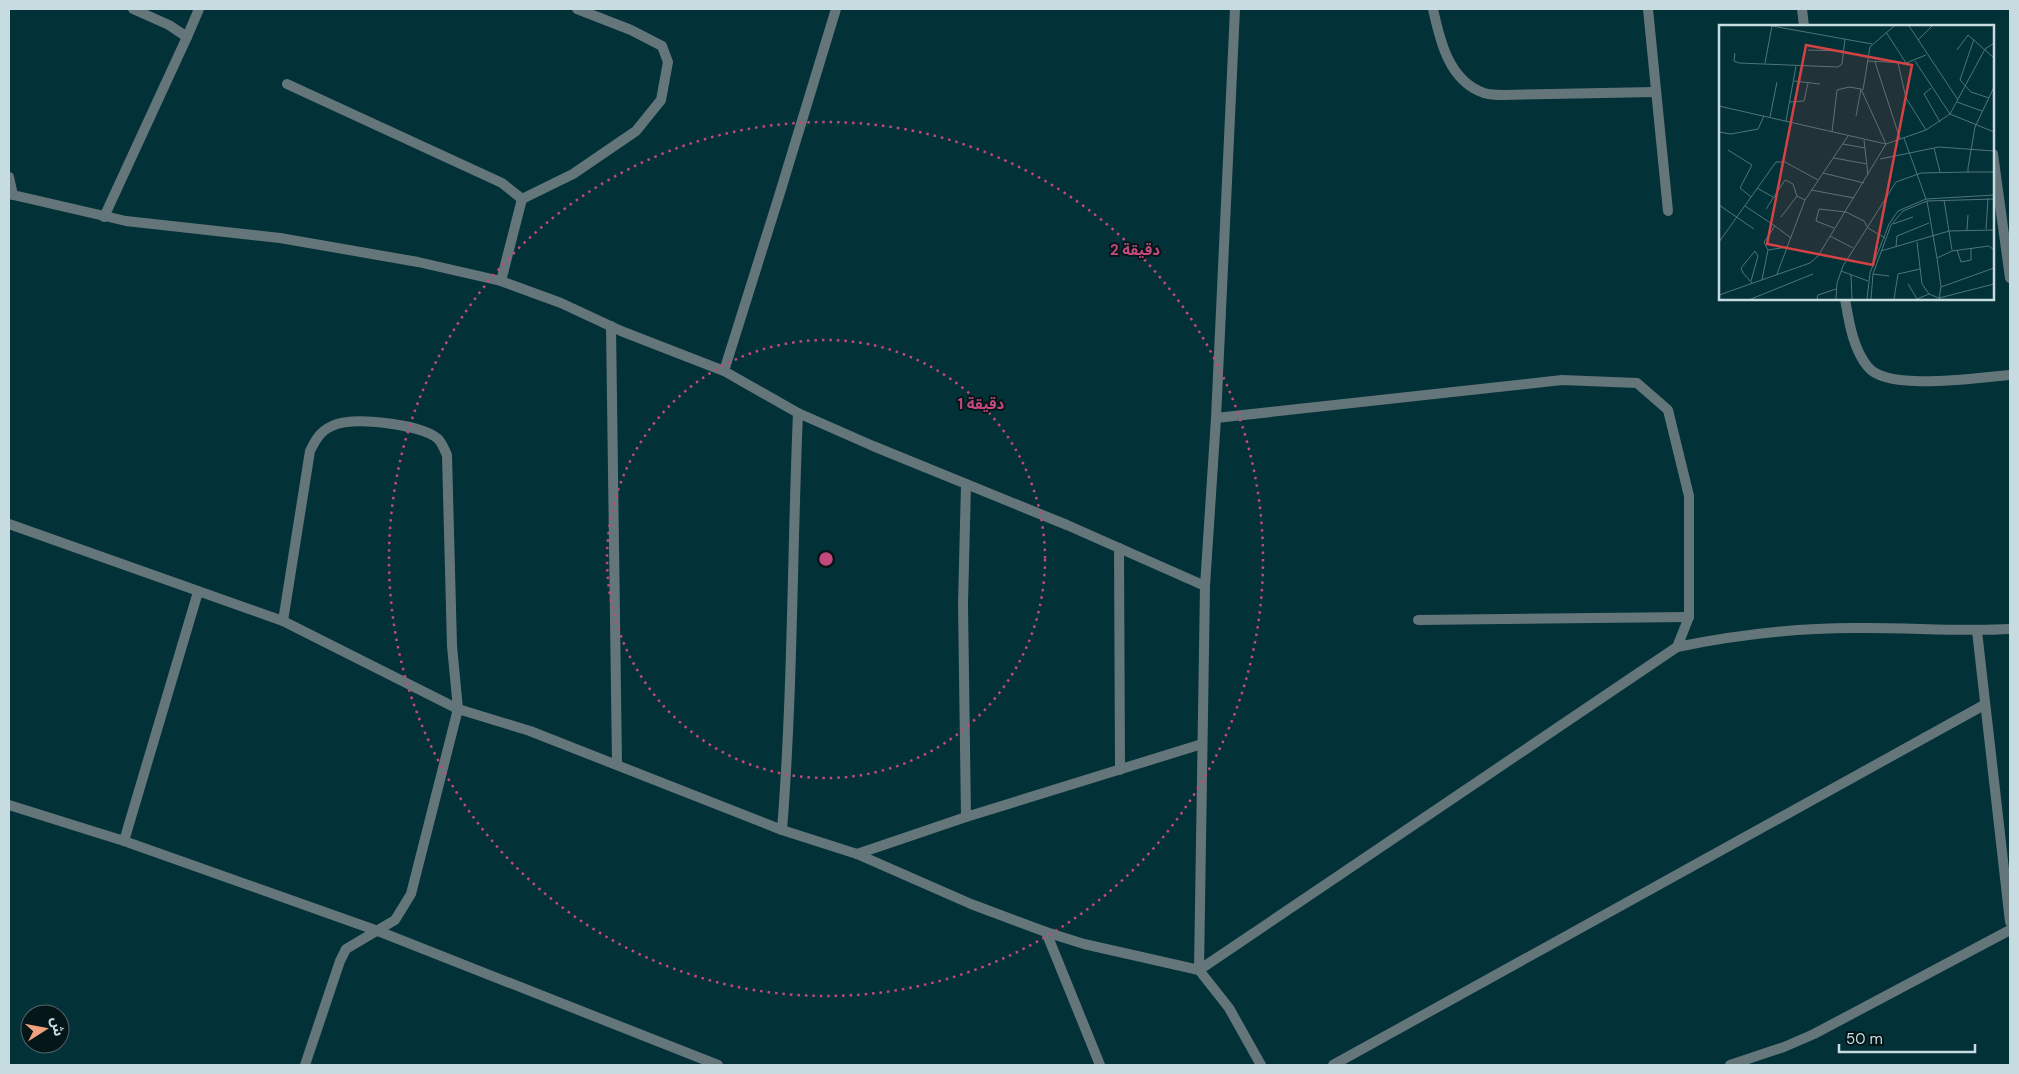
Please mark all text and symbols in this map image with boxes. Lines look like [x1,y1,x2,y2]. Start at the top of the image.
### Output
inset map [1719,25,1994,300]
text: 2 دقيقة [1110,240,1160,260]
text: 1 دقيقة [958,394,1005,414]
centre of rings [817,550,835,568]
north arrow [20,1004,70,1054]
text: ش [47,1015,68,1038]
scale bar [1839,1022,1975,1054]
text: 50 m [1846,1029,1883,1049]

